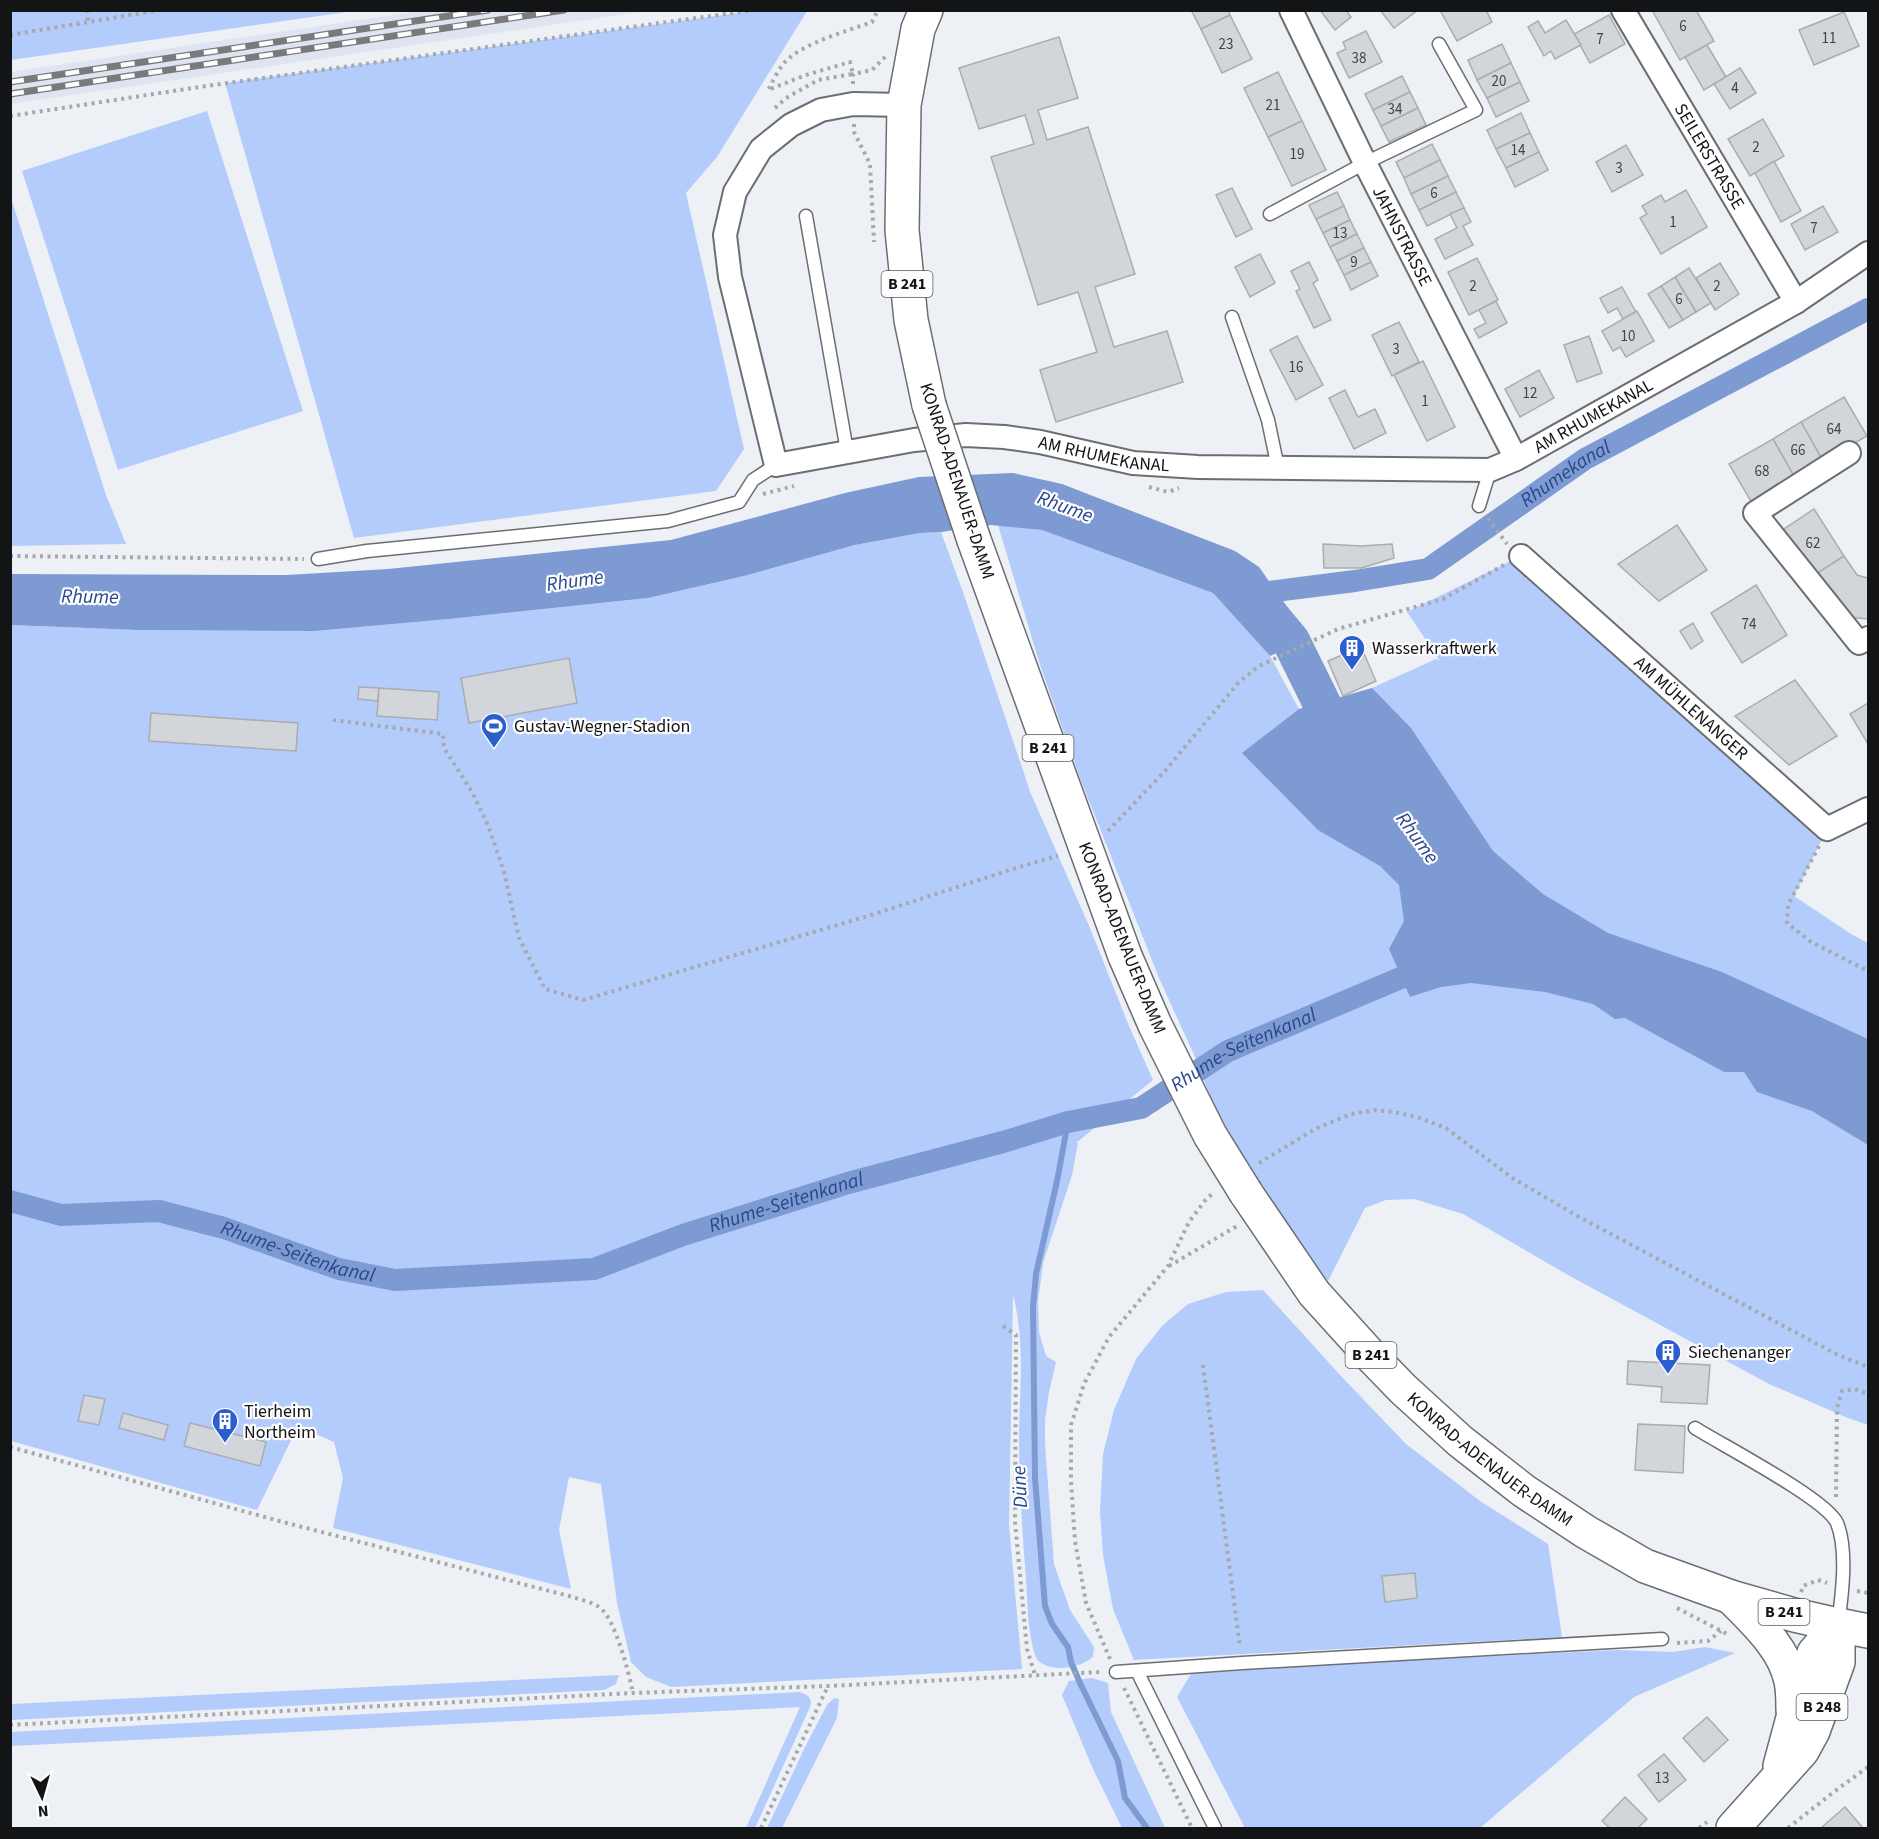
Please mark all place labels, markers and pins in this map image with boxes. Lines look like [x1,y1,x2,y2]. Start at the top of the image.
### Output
building icon: Wasserkraftwerk [1337,633,1367,671]
place label: Wasserkraftwerk [1372,636,1497,661]
sports icon: Gustav-Wegner-Stadion [479,711,509,749]
place label: Gustav-Wegner-Stadion [514,714,690,739]
building icon: Siechenanger [1653,1337,1683,1375]
place label: Siechenanger [1688,1340,1791,1365]
place label: Tierheim Northeim [244,1399,316,1445]
building icon: Tierheim Northeim [210,1406,240,1444]

